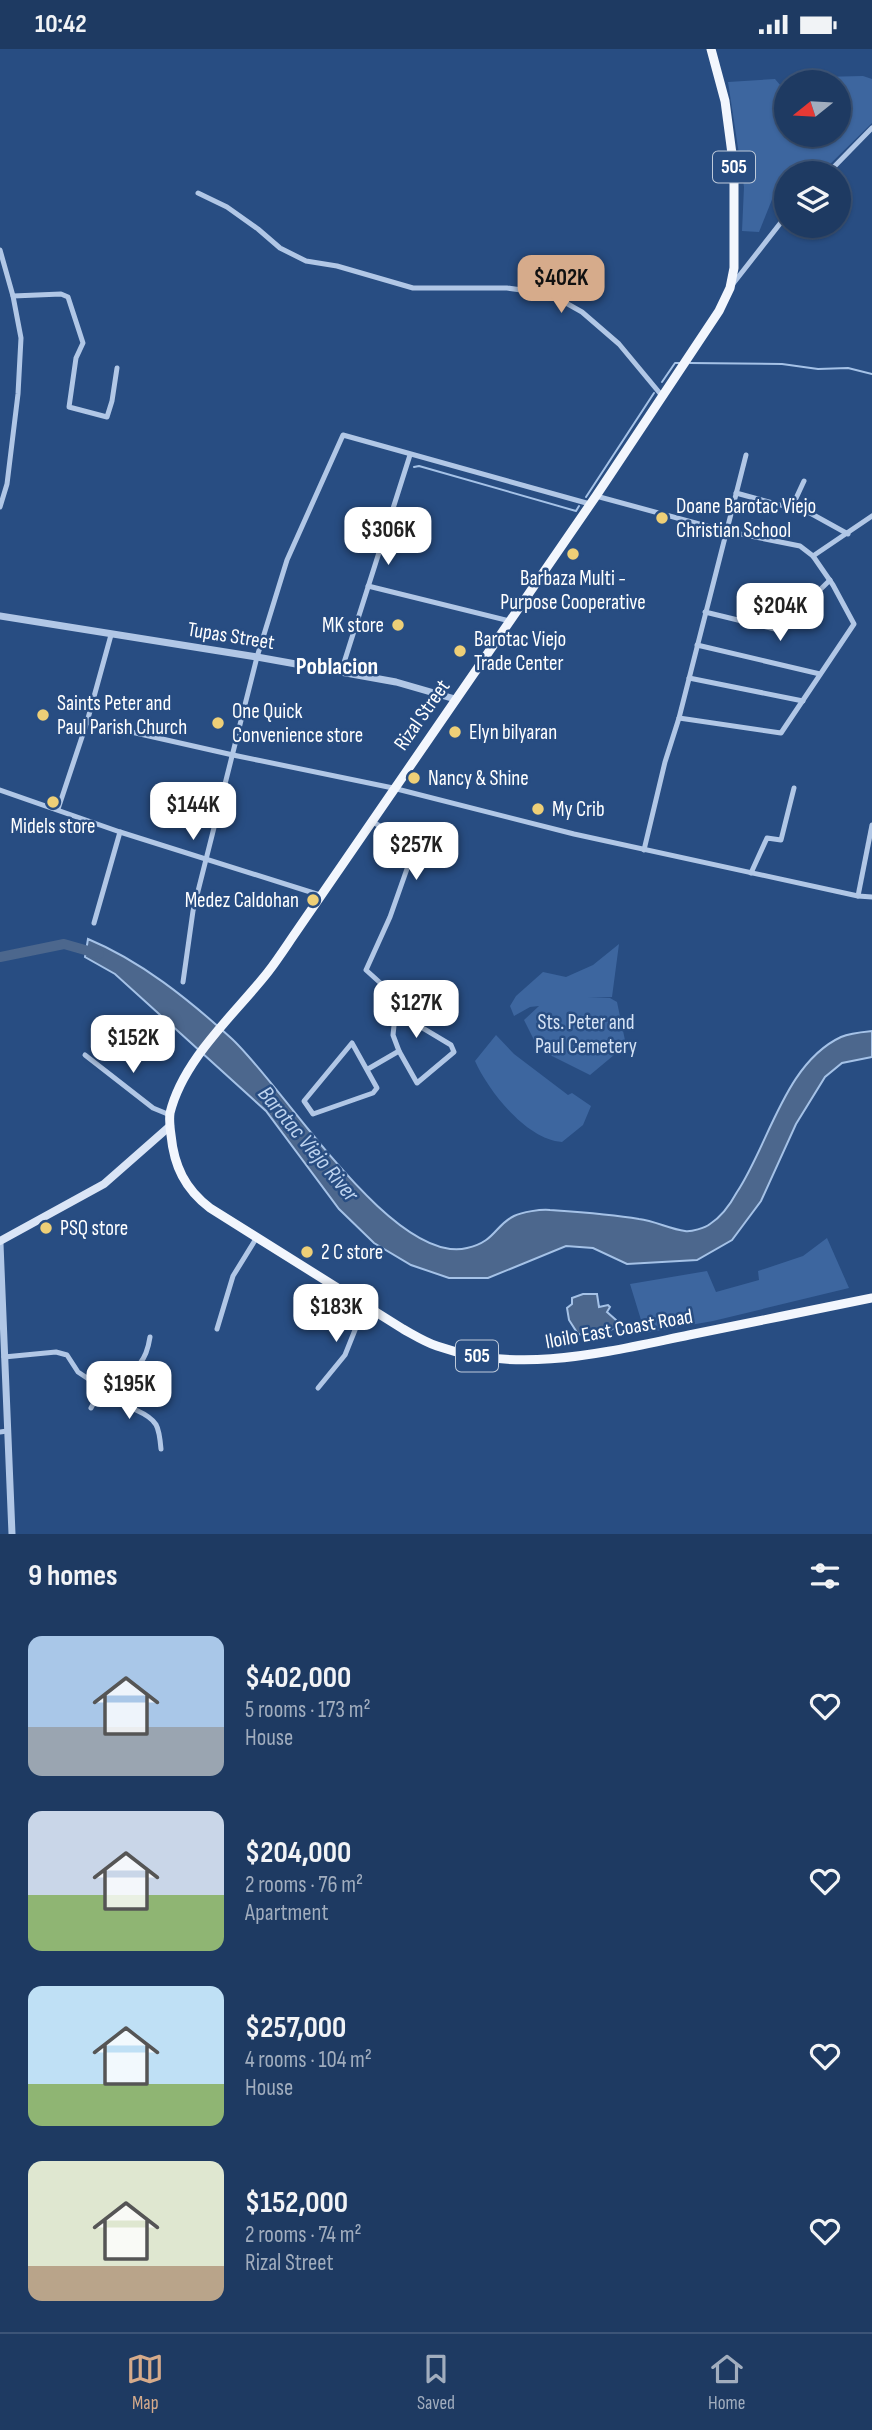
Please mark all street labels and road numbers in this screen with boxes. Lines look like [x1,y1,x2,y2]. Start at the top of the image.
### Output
road number: 505 [713,151,755,183]
street label: Tupas Street [186,617,276,655]
street label: Rizal Street [389,675,455,755]
street label: Iloilo East Coast Road [543,1304,695,1354]
road number: 505 [456,1341,498,1371]

